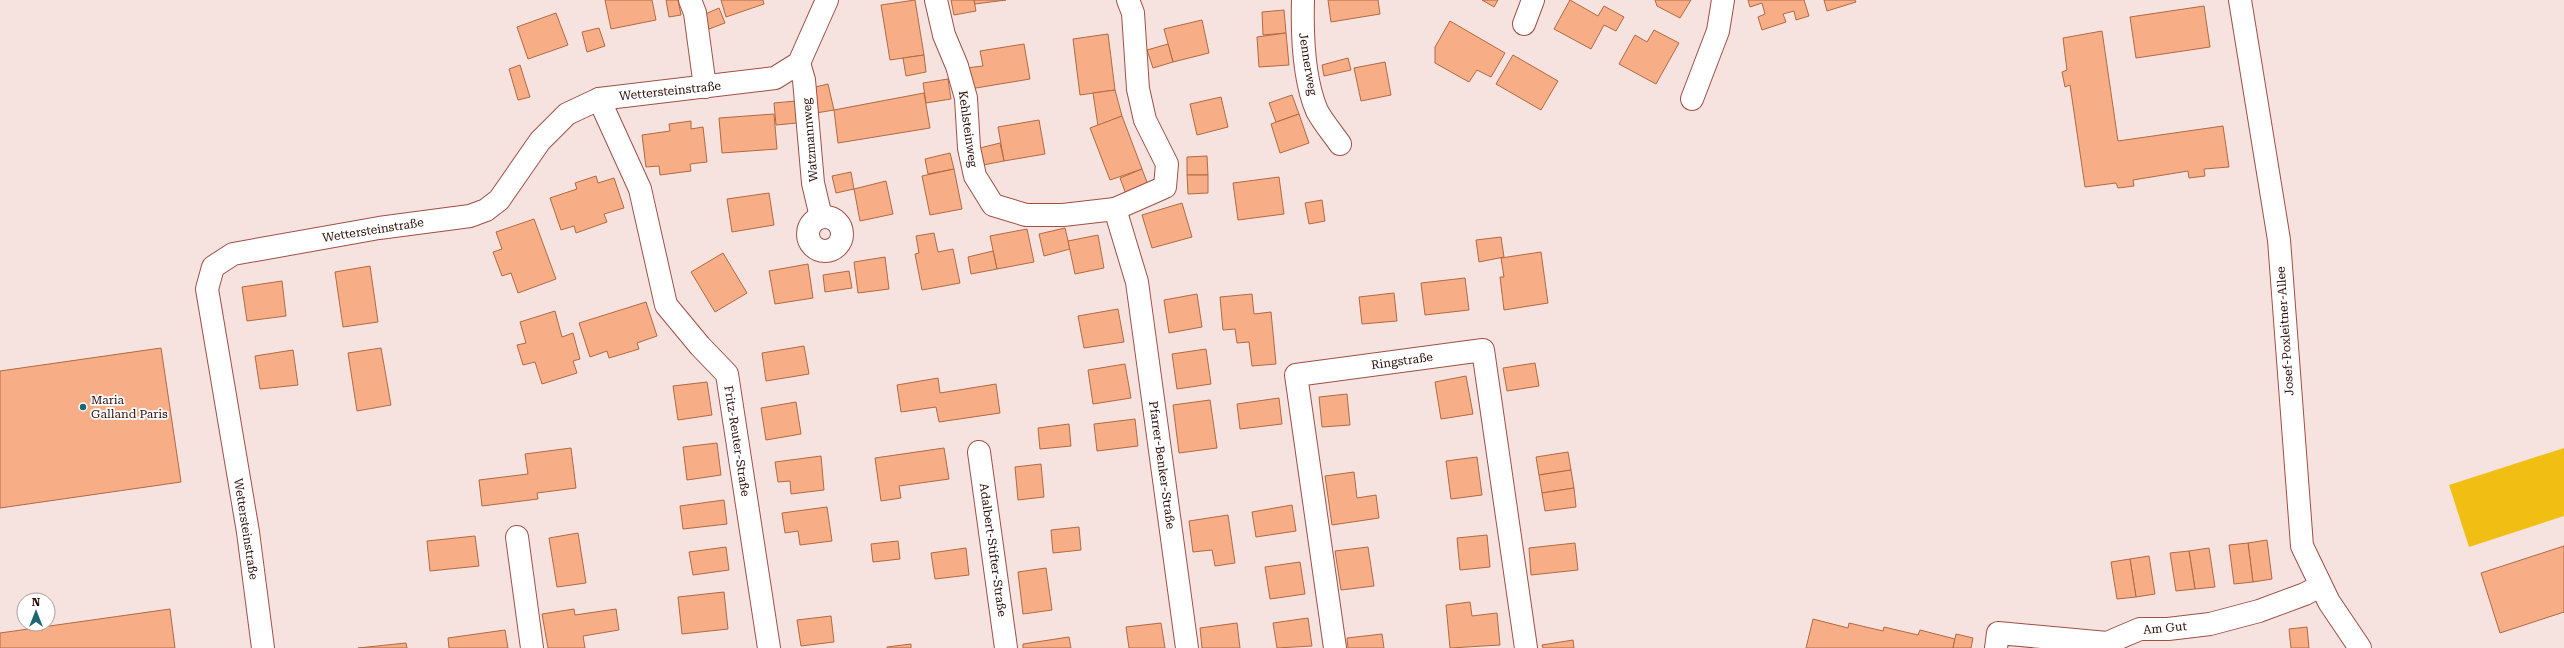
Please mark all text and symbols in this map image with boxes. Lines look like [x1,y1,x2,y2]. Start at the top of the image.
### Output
street label: Jennerweg [1296,32,1320,97]
street label: Wettersteinstraße [618,79,722,103]
street label: Kehlsteinweg [956,90,980,168]
street label: Watzmannweg [799,97,821,183]
street label: Wettersteinstraße [321,215,425,245]
street label: Josef-Poxleitner-Allee [2273,265,2297,396]
street label: Ringstraße [1370,350,1434,372]
street label: Fritz-Reuter-Straße [721,385,753,498]
place label: Maria Galland Paris [91,393,168,421]
street label: Pfarrer-Benker-Straße [1146,400,1178,530]
marker: Maria Galland Paris [78,402,88,412]
street label: Wettersteinstraße [231,477,261,581]
street label: Adalbert-Stifter-Straße [977,482,1009,618]
north arrow [16,592,56,632]
text: N [32,596,41,609]
street label: Am Gut [2142,619,2188,637]

